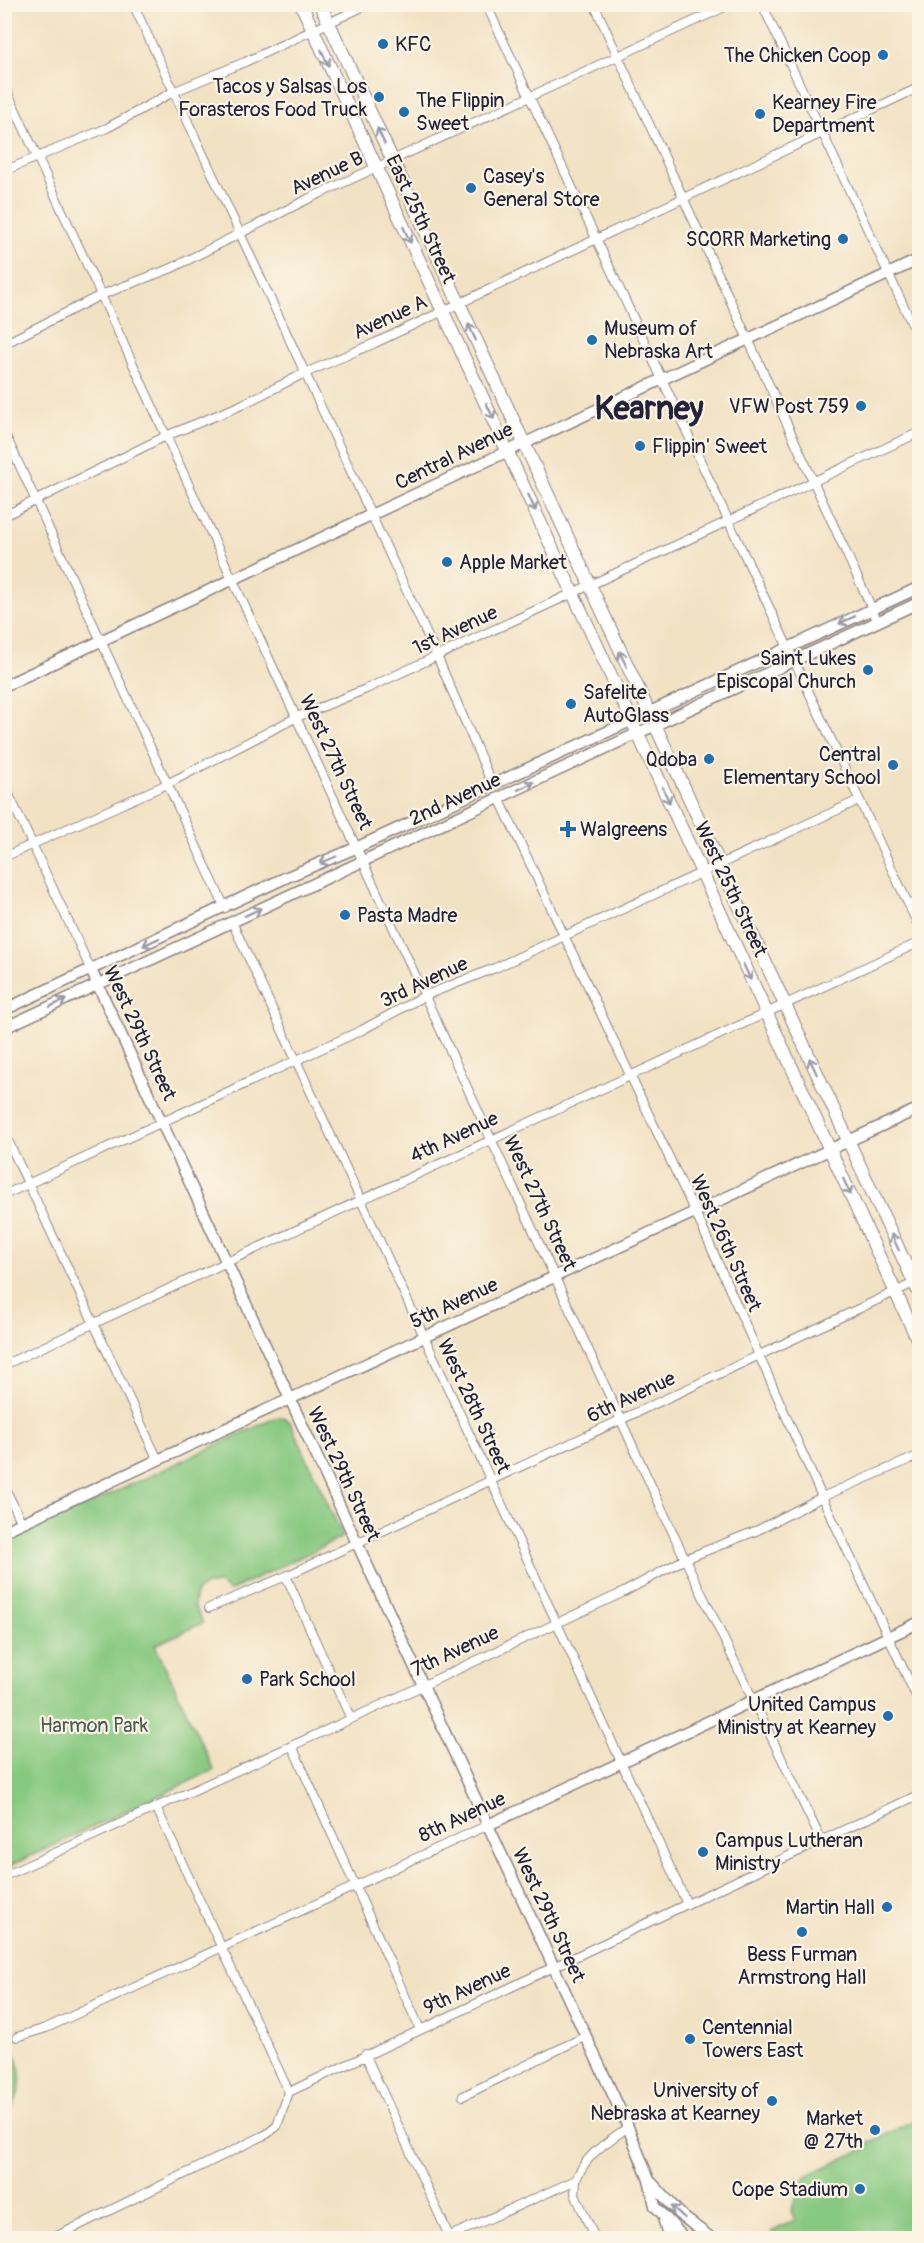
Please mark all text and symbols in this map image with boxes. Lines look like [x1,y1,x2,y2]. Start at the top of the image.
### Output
place label: KFC [395,32,431,57]
marker: KFC [376,37,390,51]
place label: The Chicken Coop [724,43,871,68]
one-way arrow [320,48,332,66]
marker: The Chicken Coop [876,48,890,62]
place label: Tacos y Salsas Los Forasteros Food Truck [178,74,368,122]
place label: The Flippin Sweet [416,88,505,136]
marker: Tacos y Salsas Los Forasteros Food Truck [372,90,386,104]
place label: Kearney Fire Department [772,90,877,138]
marker: The Flippin Sweet [397,105,411,119]
marker: Kearney Fire Department [753,107,767,121]
one-way arrow [374,128,386,146]
street label: Avenue B [287,145,367,201]
street label: East 25th Street [380,151,462,288]
place label: Casey's General Store [483,164,600,212]
marker: Casey's General Store [464,181,478,195]
one-way arrow [401,225,413,243]
place label: SCORR Marketing [686,227,831,252]
marker: SCORR Marketing [836,232,850,246]
street label: Avenue A [349,289,431,345]
place label: Museum of Nebraska Art [604,316,714,364]
one-way arrow [465,324,477,342]
marker: Museum of Nebraska Art [585,333,599,347]
district label: Kearney [595,389,704,429]
place label: VFW Post 759 [729,394,849,419]
marker: VFW Post 759 [854,399,868,413]
one-way arrow [484,402,496,420]
street label: Central Avenue [391,417,517,495]
place label: Flippin' Sweet [652,434,768,459]
marker: Flippin' Sweet [633,439,647,453]
one-way arrow [527,494,538,512]
place label: Apple Market [459,550,568,575]
marker: Apple Market [440,555,454,569]
street label: 1st Avenue [409,599,501,660]
one-way arrow [839,615,857,627]
place label: Saint Lukes Episcopal Church [716,646,856,694]
one-way arrow [617,651,629,669]
marker: Saint Lukes Episcopal Church [861,663,875,677]
place label: Safelite AutoGlass [583,680,669,728]
street label: West 27th Street [294,691,379,834]
marker: Safelite AutoGlass [564,697,578,711]
place label: Central Elementary School [723,742,881,790]
place label: Qdoba [646,747,697,772]
marker: Qdoba [702,752,716,766]
marker: Central Elementary School [886,758,900,772]
street label: 2nd Avenue [405,767,505,831]
one-way arrow [516,779,534,791]
one-way arrow [660,785,672,803]
place label: Walgreens [580,817,667,842]
street label: West 25th Street [689,817,774,961]
marker: Walgreens [561,822,575,836]
one-way arrow [319,854,337,866]
place label: Pasta Madre [357,903,457,928]
one-way arrow [244,906,262,917]
marker: Pasta Madre [338,908,352,922]
one-way arrow [143,937,161,949]
street label: 3rd Avenue [376,951,472,1013]
street label: West 29th Street [98,962,183,1105]
one-way arrow [742,962,754,980]
one-way arrow [48,997,66,1008]
one-way arrow [806,1057,818,1075]
street label: 4th Avenue [406,1106,502,1168]
street label: West 27th Street [498,1132,583,1275]
street label: West 26th Street [685,1171,768,1316]
one-way arrow [841,1177,853,1195]
one-way arrow [888,1234,900,1252]
street label: 5th Avenue [406,1272,502,1334]
street label: West 28th Street [432,1335,516,1478]
street label: 6th Avenue [583,1366,679,1428]
street label: West 29th Street [302,1403,387,1546]
street label: 7th Avenue [407,1620,503,1682]
place label: Park School [259,1667,356,1692]
marker: Park School [240,1672,254,1686]
place label: United Campus Ministry at Kearney [717,1692,876,1740]
marker: United Campus Ministry at Kearney [881,1709,895,1723]
park label: Harmon Park [40,1713,149,1738]
street label: 8th Avenue [414,1786,510,1848]
place label: Campus Lutheran Ministry [715,1828,863,1876]
street label: West 29th Street [507,1844,592,1987]
marker: Campus Lutheran Ministry [696,1845,710,1859]
place label: Martin Hall [786,1895,875,1920]
marker: Martin Hall [880,1900,894,1914]
marker: Bess Furman Armstrong Hall [795,1925,809,1939]
place label: Bess Furman Armstrong Hall [737,1942,867,1990]
street label: 9th Avenue [419,1958,515,2020]
place label: Centennial Towers East [702,2015,804,2063]
marker: Centennial Towers East [683,2032,697,2046]
place label: University of Nebraska at Kearney [590,2078,760,2126]
marker: University of Nebraska at Kearney [765,2094,779,2108]
place label: Market @ 27th [804,2106,864,2154]
marker: Market @ 27th [868,2123,882,2137]
place label: Cope Stadium [731,2177,848,2202]
marker: Cope Stadium [853,2182,867,2196]
one-way arrow [670,2205,685,2219]

